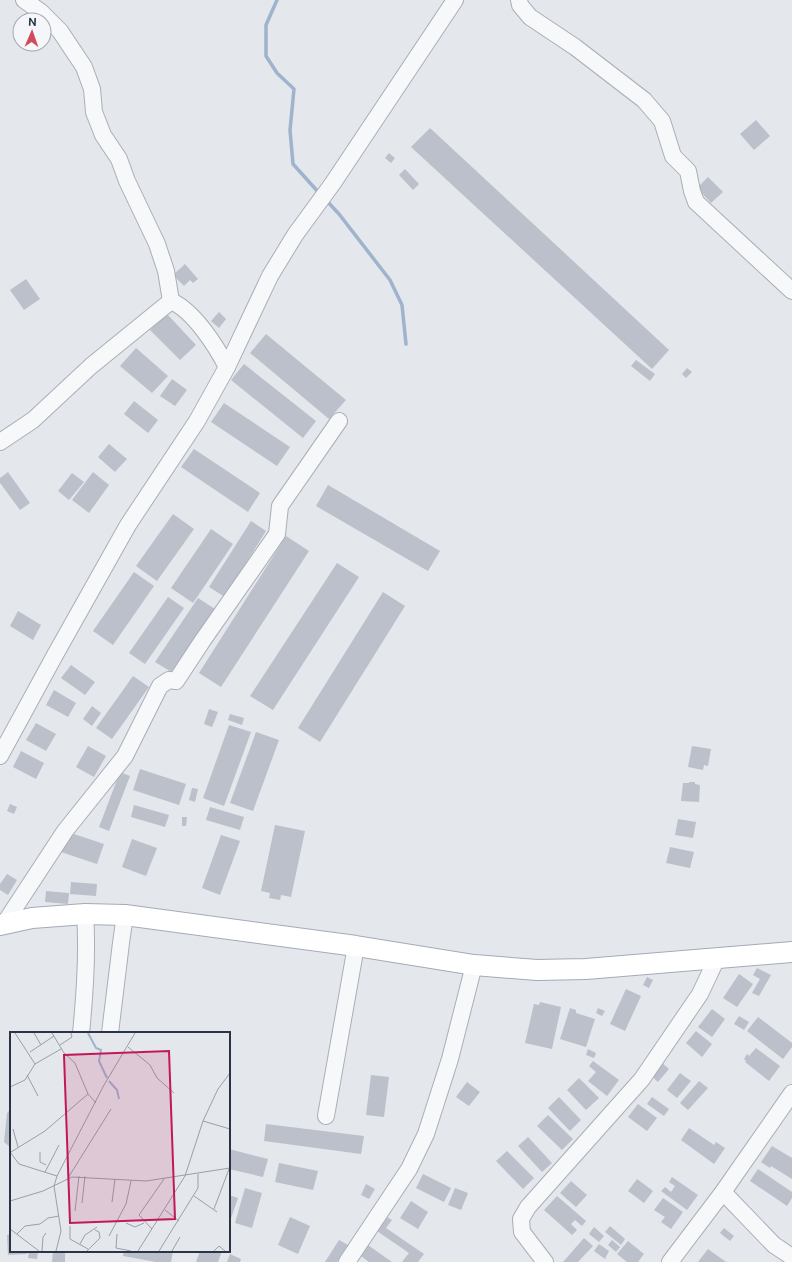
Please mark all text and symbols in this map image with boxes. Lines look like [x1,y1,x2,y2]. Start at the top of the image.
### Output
north arrow [12,12,52,52]
text: N [28,16,37,28]
inset map [10,1032,230,1252]

